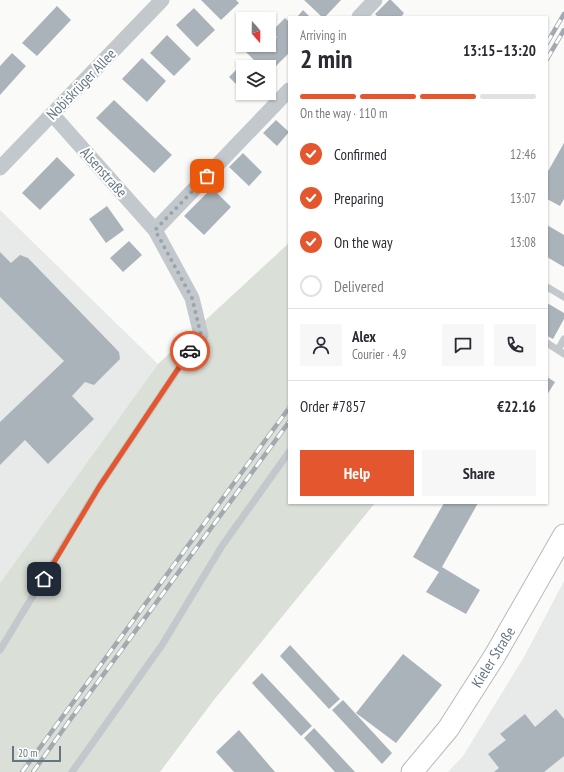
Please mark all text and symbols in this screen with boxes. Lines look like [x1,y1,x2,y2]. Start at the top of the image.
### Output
north arrow [236,12,276,52]
map controls [236,12,276,100]
text: Arriving in [300,27,347,44]
text: 13:15–13:20 [463,41,536,60]
text: 2 min [300,42,353,75]
street label: Nobiskrüger Allee [42,44,120,124]
button: layers [236,60,276,100]
text: On the way · 110 m [300,105,387,122]
street label: Alsenstraße [76,143,132,201]
icon: check [300,143,322,165]
text: Confirmed [334,145,387,164]
text: 12:46 [510,146,536,163]
pin [190,159,224,193]
icon: bag [196,165,218,187]
icon: check [300,187,322,209]
text: Preparing [334,189,384,208]
text: 13:07 [510,190,536,207]
icon: check [300,231,322,253]
text: On the way [334,233,393,252]
text: 13:08 [510,234,536,251]
text: Delivered [334,277,384,296]
button: person [300,324,342,366]
button: chat [442,324,484,366]
button: phone [494,324,536,366]
text: Alex [352,327,376,346]
courier [170,331,210,371]
icon: car [179,340,201,362]
text: Courier · 4.9 [352,346,406,363]
text: Order #7857 [300,397,366,416]
text: €22.16 [497,397,536,416]
button: Help [300,450,414,496]
button: Share [422,450,536,496]
pin [27,562,61,596]
icon: home [33,568,55,590]
street label: Kieler Straße [467,623,519,691]
scale bar [12,744,61,763]
text: 20 m [18,746,37,760]

